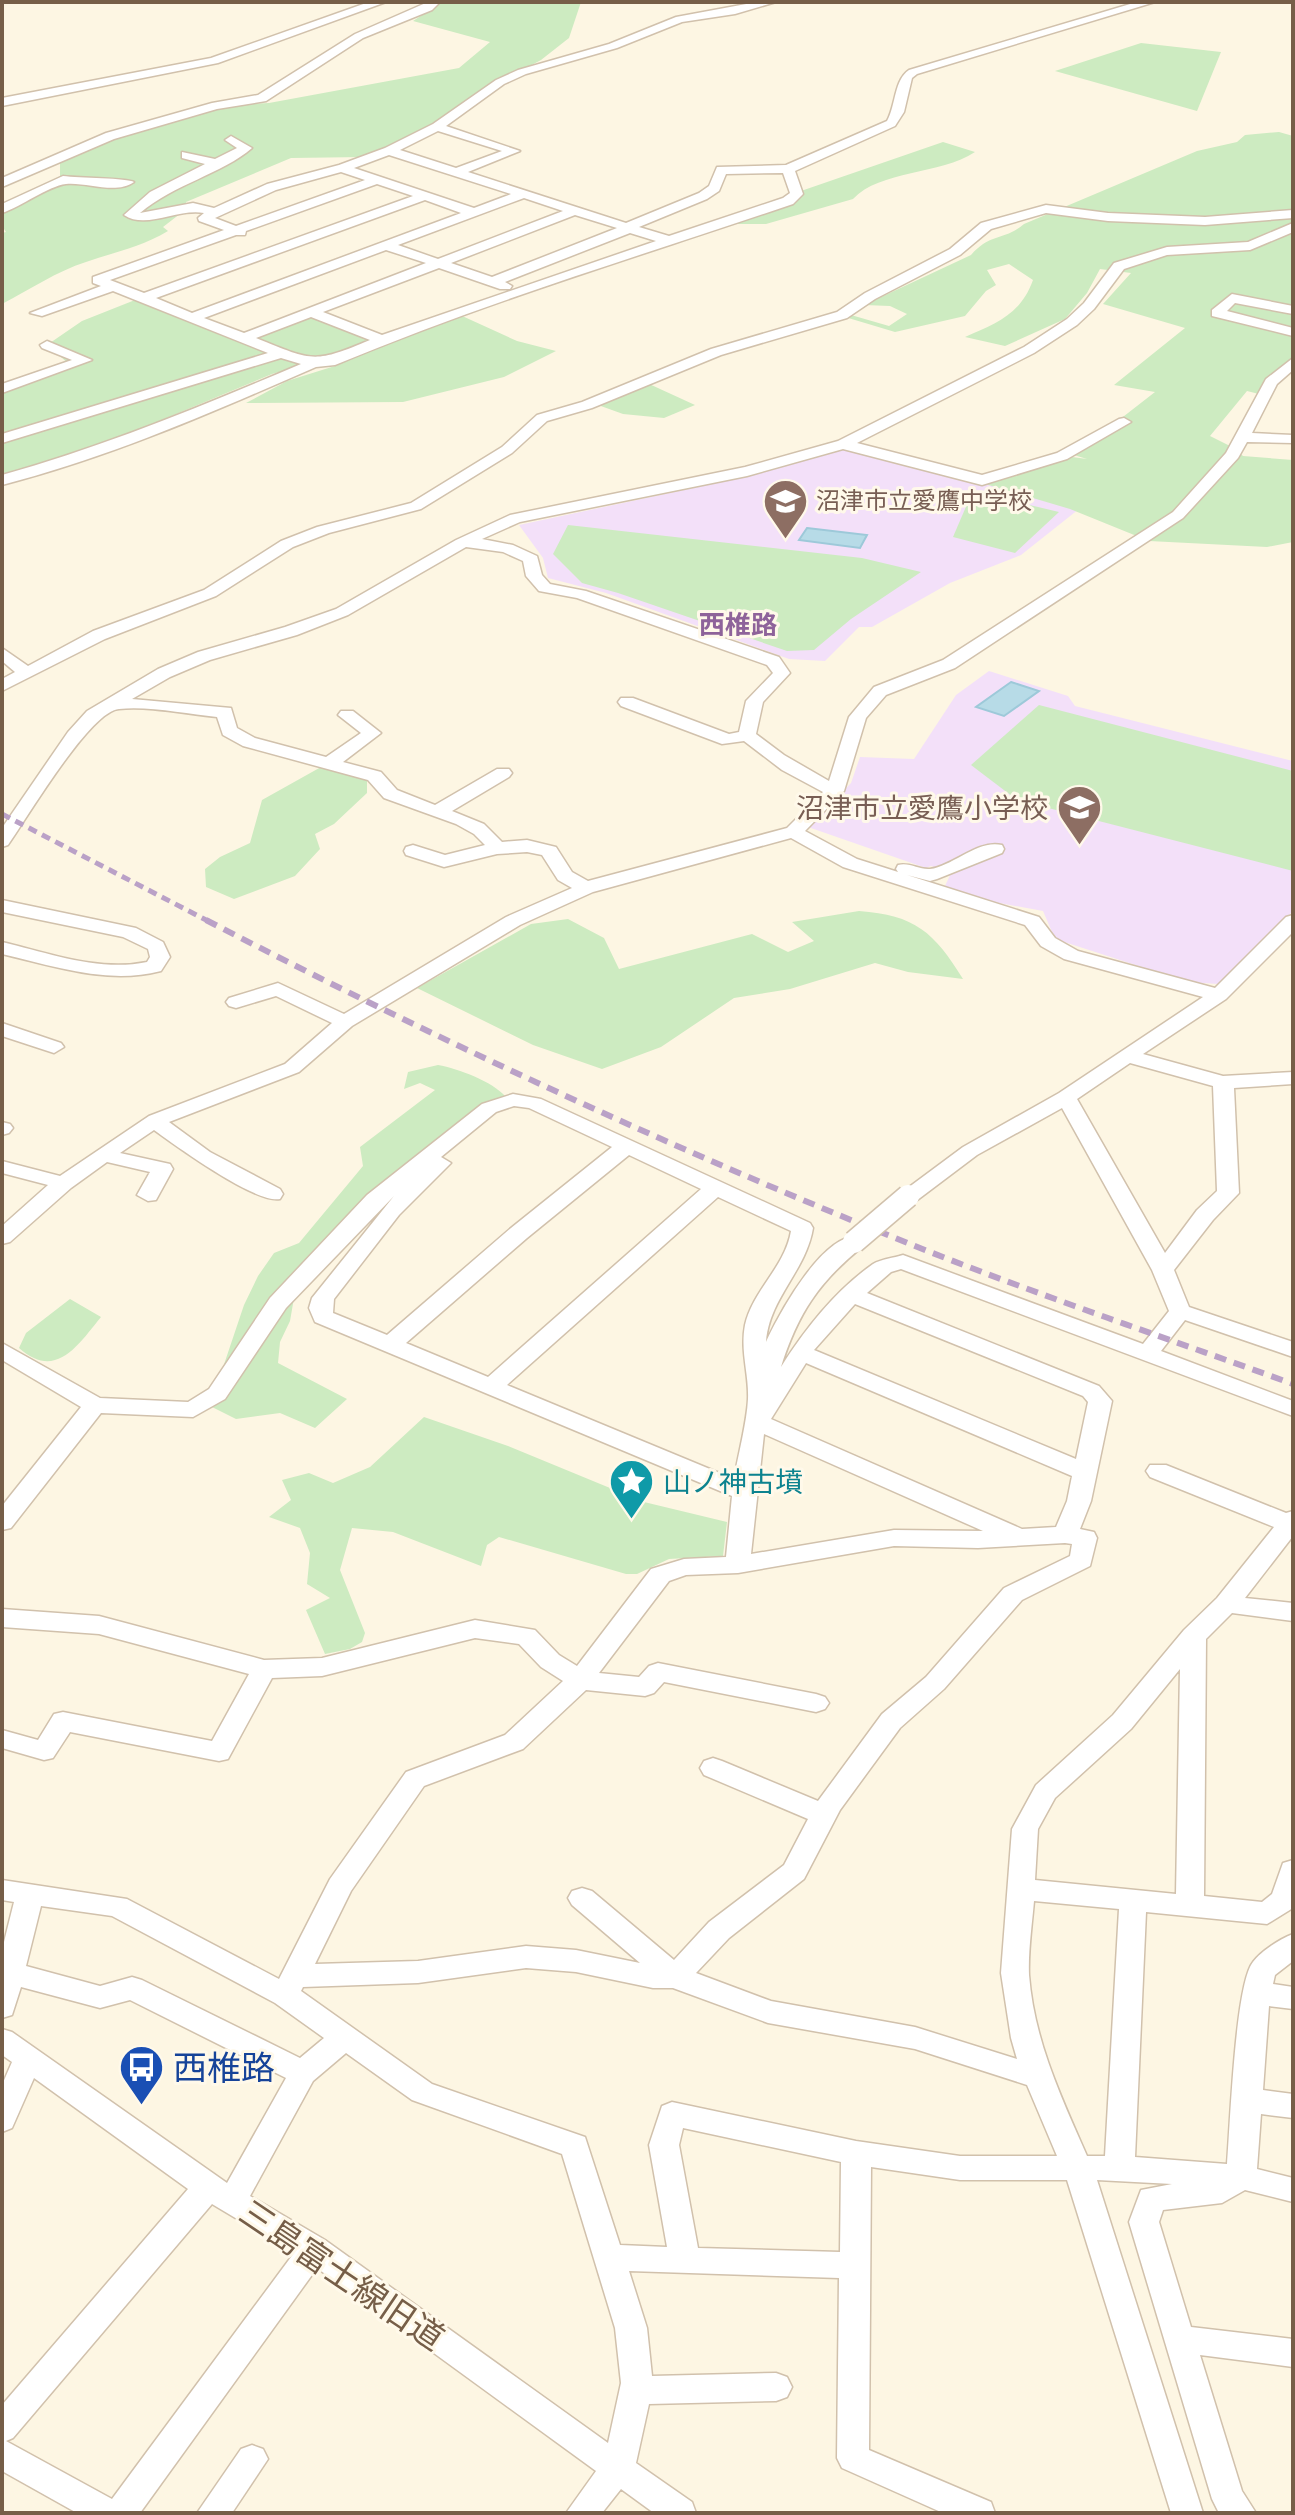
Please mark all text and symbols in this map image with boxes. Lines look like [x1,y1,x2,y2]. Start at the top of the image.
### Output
school or university icon: 沼津市立愛鷹中学校 [761,477,809,540]
place label: 沼津市立愛鷹中学校 [816,487,1032,515]
district label: 西椎路 [699,610,777,640]
school or university icon: 沼津市立愛鷹小学校 [1055,784,1103,847]
place label: 沼津市立愛鷹小学校 [796,792,1048,825]
place icon: 山ノ神古墳 [608,1458,656,1521]
place label: 山ノ神古墳 [663,1466,803,1499]
bus stop icon: 西椎路 [118,2044,166,2107]
place label: 西椎路 [173,2048,275,2088]
street label: 三島富士線旧道 [232,2192,452,2358]

